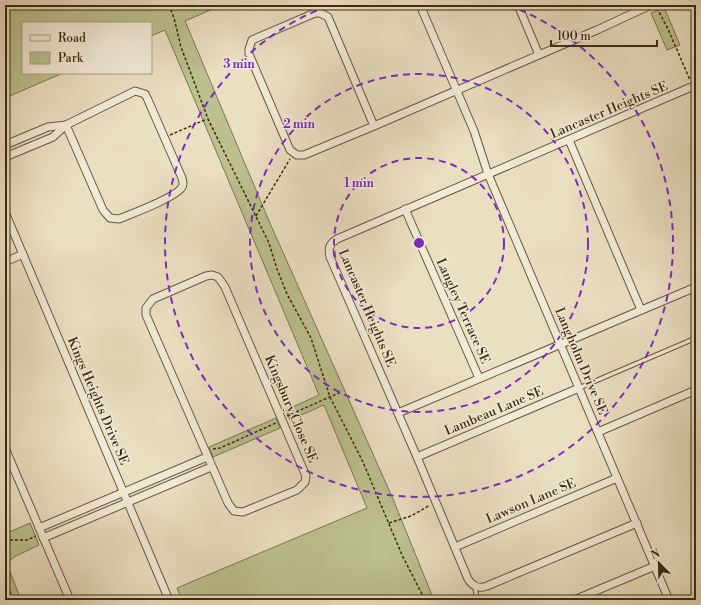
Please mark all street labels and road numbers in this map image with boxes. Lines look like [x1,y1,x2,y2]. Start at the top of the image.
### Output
street label: Lancaster Heights SE [548,78,670,142]
street label: Lancaster Heights SE [335,247,399,369]
street label: Langley Terrace SE [433,256,493,366]
street label: Langholm Drive SE [551,305,611,417]
street label: Kings Heights Drive SE [64,335,132,467]
street label: Kingsbury Close SE [261,353,321,465]
street label: Lambeau Lane SE [442,383,546,439]
street label: Lawson Lane SE [484,475,578,527]

